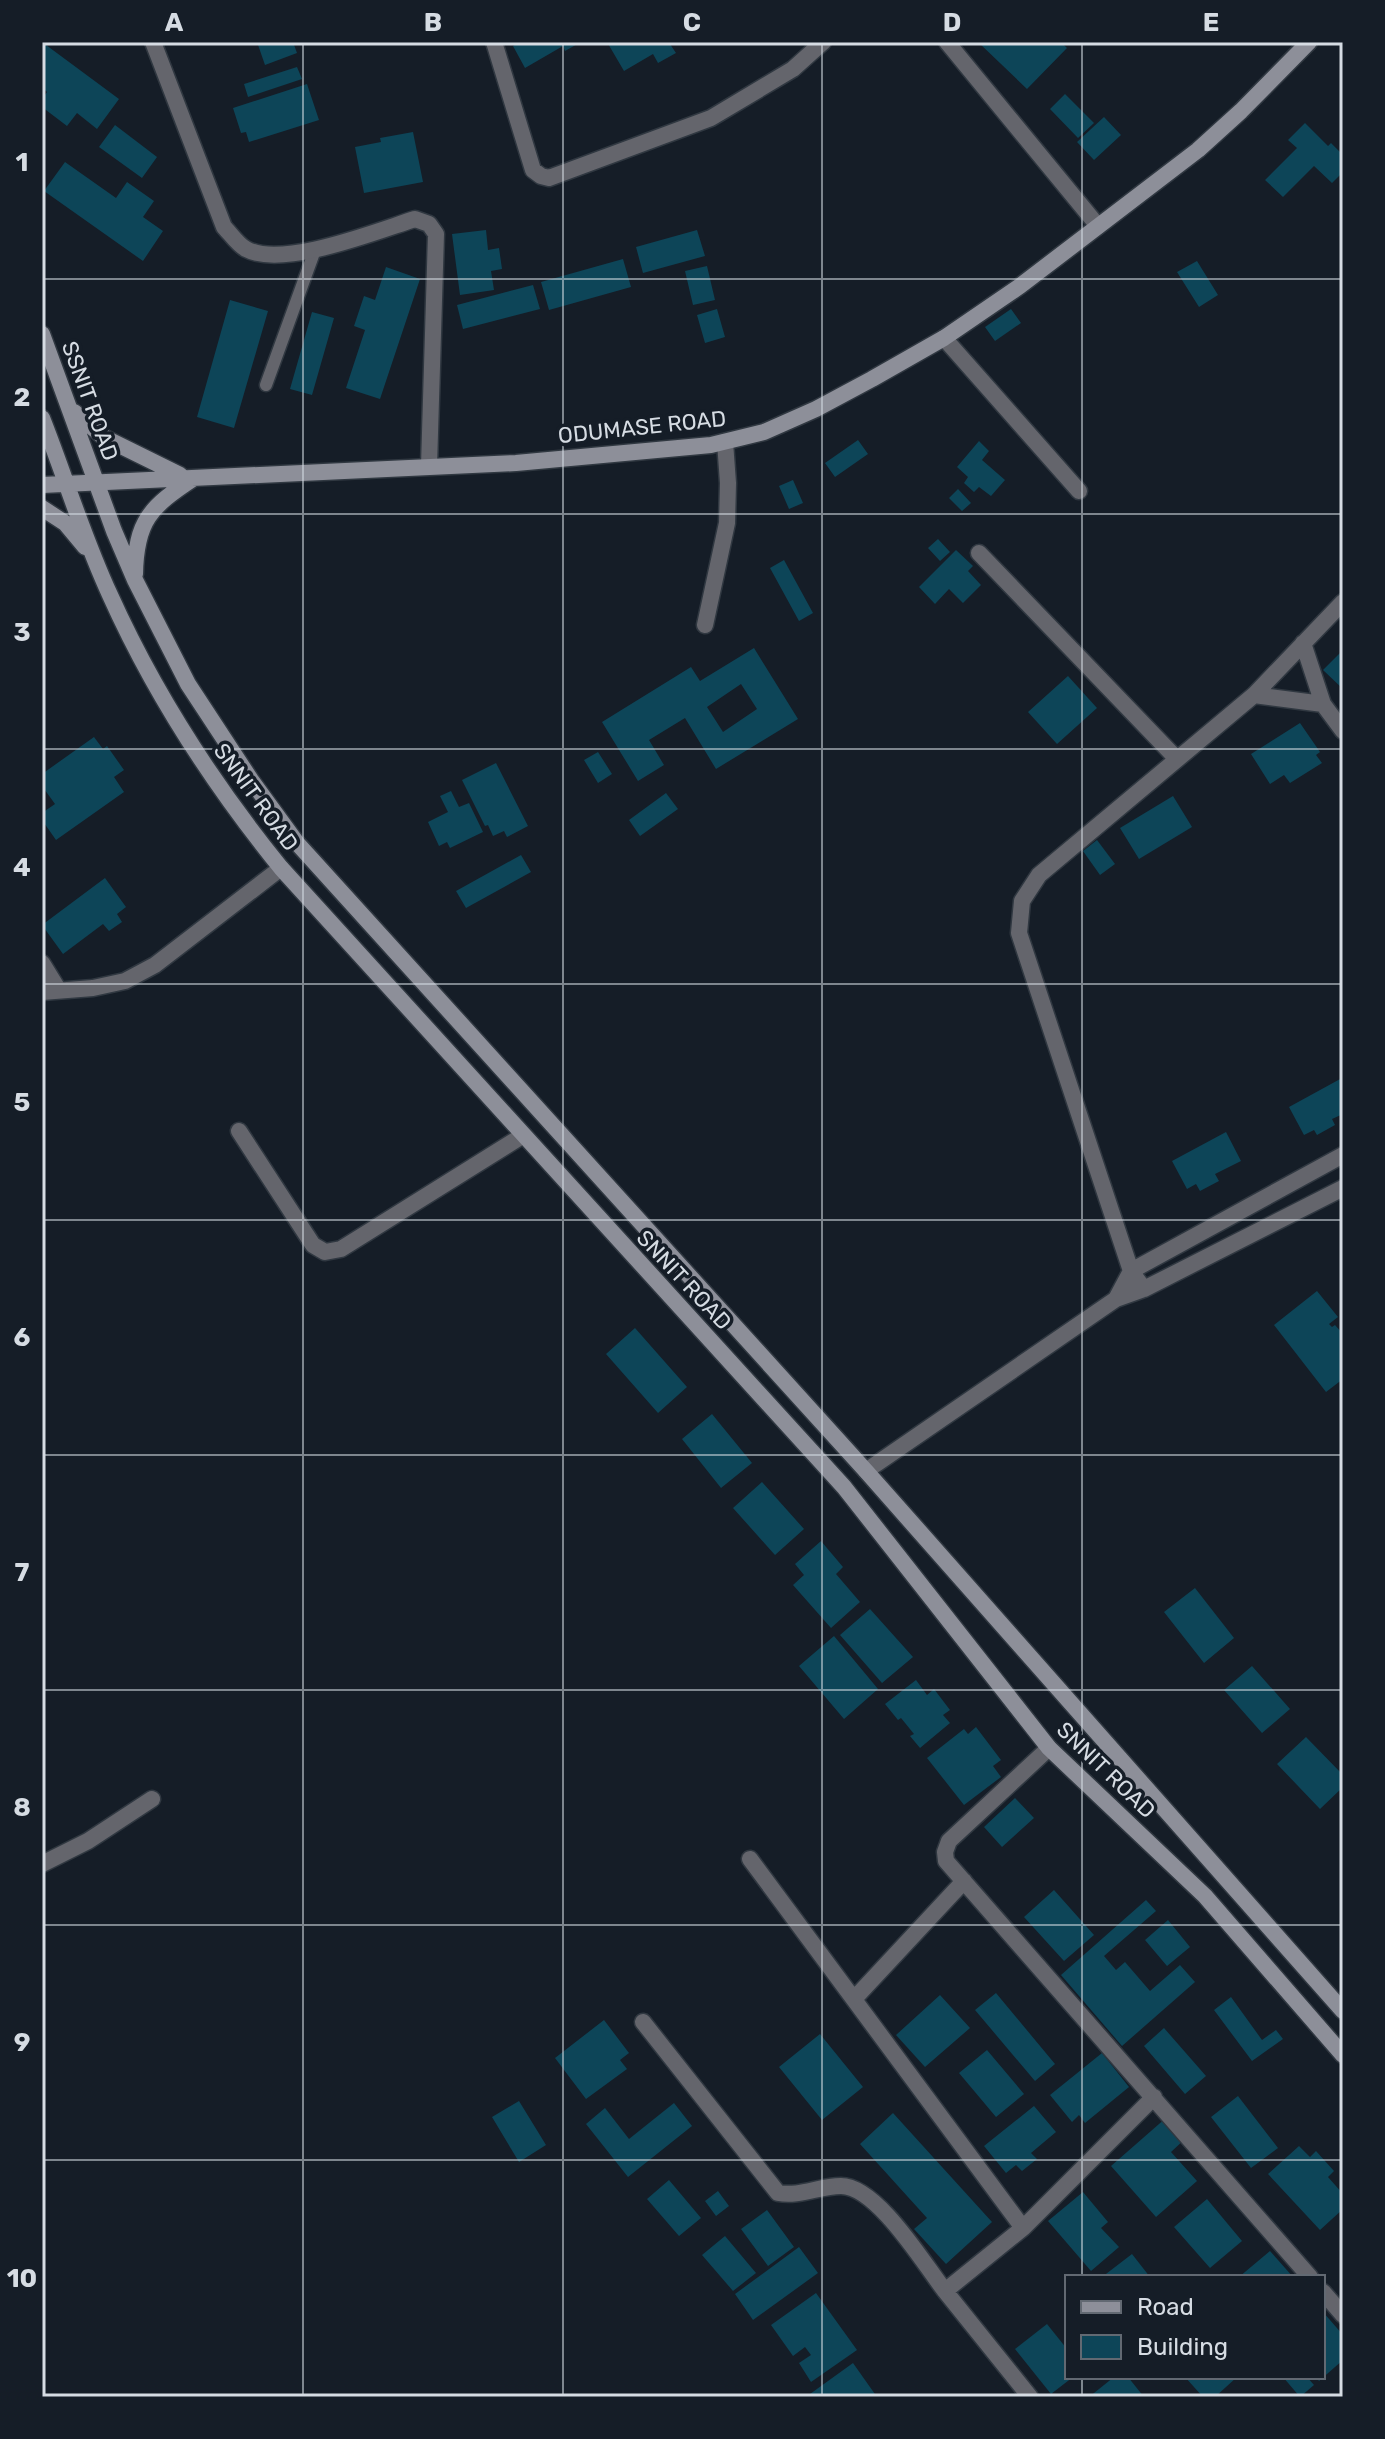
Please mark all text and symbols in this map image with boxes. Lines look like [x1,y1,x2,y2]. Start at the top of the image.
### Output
text: A [165,7,184,38]
text: B [424,7,442,38]
text: C [683,7,701,38]
text: D [943,7,961,38]
text: E [1203,7,1219,38]
text: 1 [16,147,28,178]
street label: SSNIT ROAD [56,338,124,464]
text: 2 [14,382,30,413]
street label: ODUMASE ROAD [557,405,727,449]
text: 3 [13,617,31,648]
street label: SNNIT ROAD [208,738,304,856]
text: 4 [13,852,31,883]
text: 5 [14,1087,30,1118]
street label: SNNIT ROAD [631,1224,737,1336]
text: 6 [14,1322,31,1353]
text: 7 [15,1557,30,1588]
street label: SNNIT ROAD [1051,1716,1161,1824]
text: 8 [13,1792,31,1823]
text: 9 [14,2027,30,2058]
text: 10 [7,2263,37,2294]
legend [1065,2275,1325,2379]
text: Road [1137,2293,1194,2321]
text: Building [1137,2333,1228,2361]

